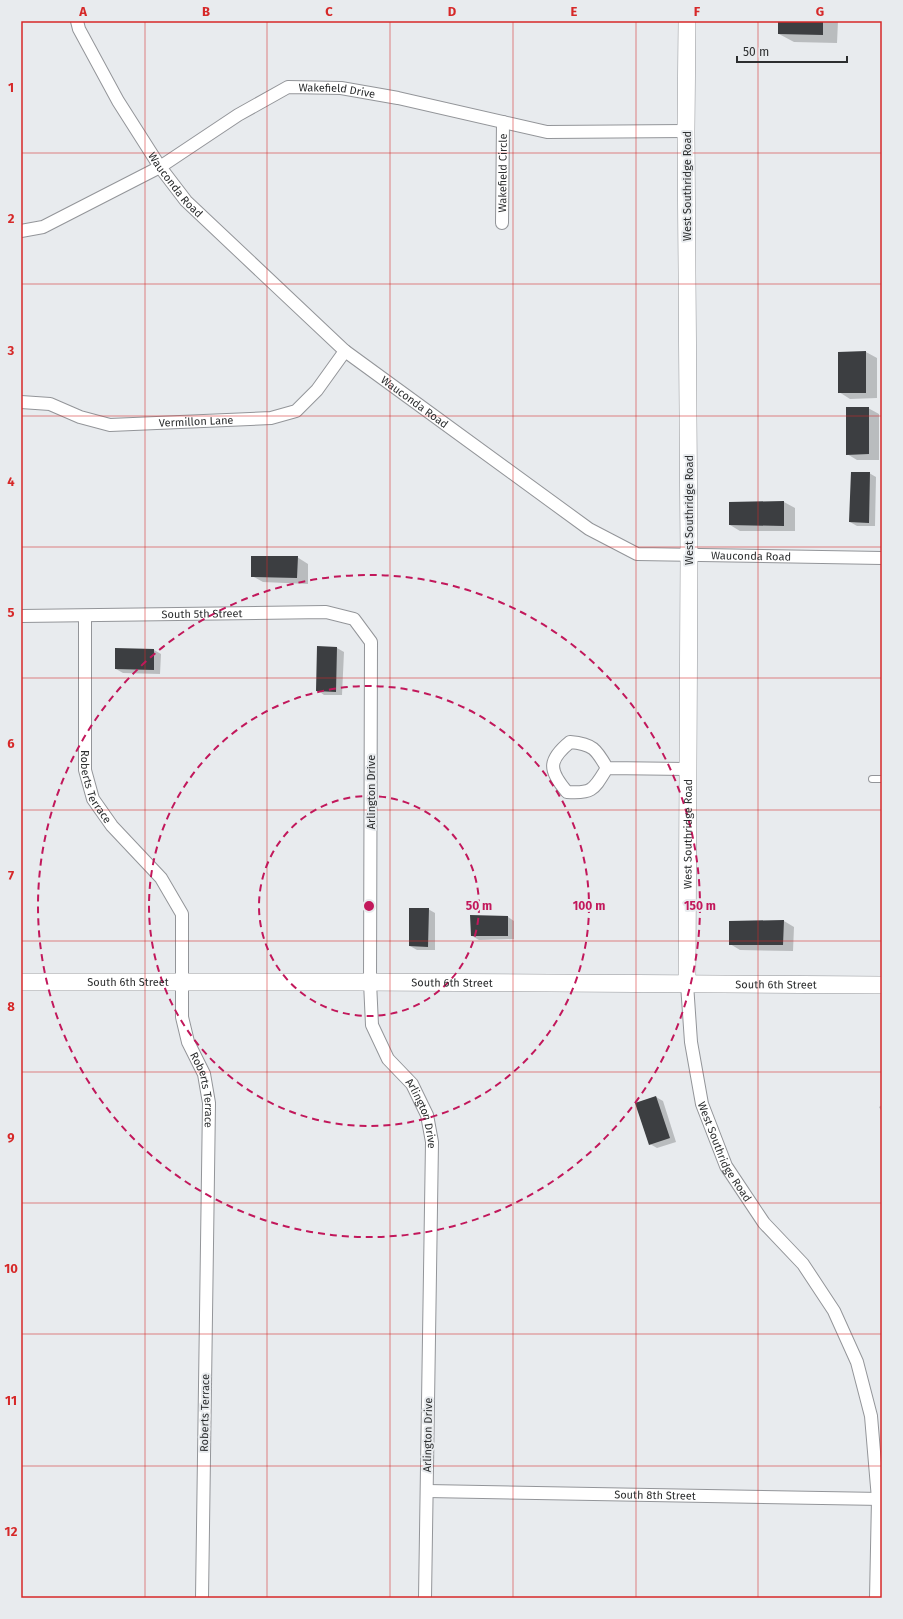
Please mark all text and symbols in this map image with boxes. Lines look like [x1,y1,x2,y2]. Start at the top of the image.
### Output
text: A [78,4,87,19]
text: B [202,4,210,19]
text: C [325,4,333,19]
text: D [448,4,457,19]
text: E [571,4,578,19]
text: F [694,4,701,19]
text: G [816,4,824,19]
scale bar [737,38,847,64]
text: 50 m [743,45,769,59]
text: 1 [8,80,14,95]
street label: Wakefield Drive [298,81,376,100]
street label: West Southridge Road [681,131,694,241]
street label: Wakefield Circle [496,133,509,213]
street label: Wauconda Road [146,150,206,220]
text: 2 [8,211,15,226]
text: 3 [7,343,15,358]
street label: Wauconda Road [379,373,451,431]
street label: Vermillon Lane [159,413,234,429]
street label: West Southridge Road [683,455,696,565]
text: 4 [7,474,15,489]
street label: Wauconda Road [711,549,791,563]
text: 5 [8,605,15,620]
street label: South 5th Street [161,607,243,621]
text: 6 [7,736,15,751]
street label: Roberts Terrace [79,750,114,826]
street label: Arlington Drive [365,755,378,829]
street label: West Southridge Road [681,779,694,889]
text: 7 [8,868,14,883]
centre of rings [362,899,376,913]
text: 50 m [466,899,492,913]
text: 100 m [573,899,605,913]
text: 150 m [684,899,716,913]
street label: South 6th Street [87,976,169,989]
street label: South 6th Street [411,976,493,989]
street label: South 6th Street [735,978,817,991]
text: 8 [7,999,15,1014]
street label: Roberts Terrace [188,1050,216,1128]
street label: Arlington Drive [403,1075,439,1149]
street label: West Southridge Road [695,1100,754,1204]
text: 9 [7,1130,15,1145]
text: 10 [4,1261,18,1276]
street label: Roberts Terrace [198,1374,212,1452]
text: 11 [5,1393,17,1408]
street label: Arlington Drive [421,1398,435,1472]
street label: South 8th Street [614,1488,696,1502]
text: 12 [5,1524,18,1539]

